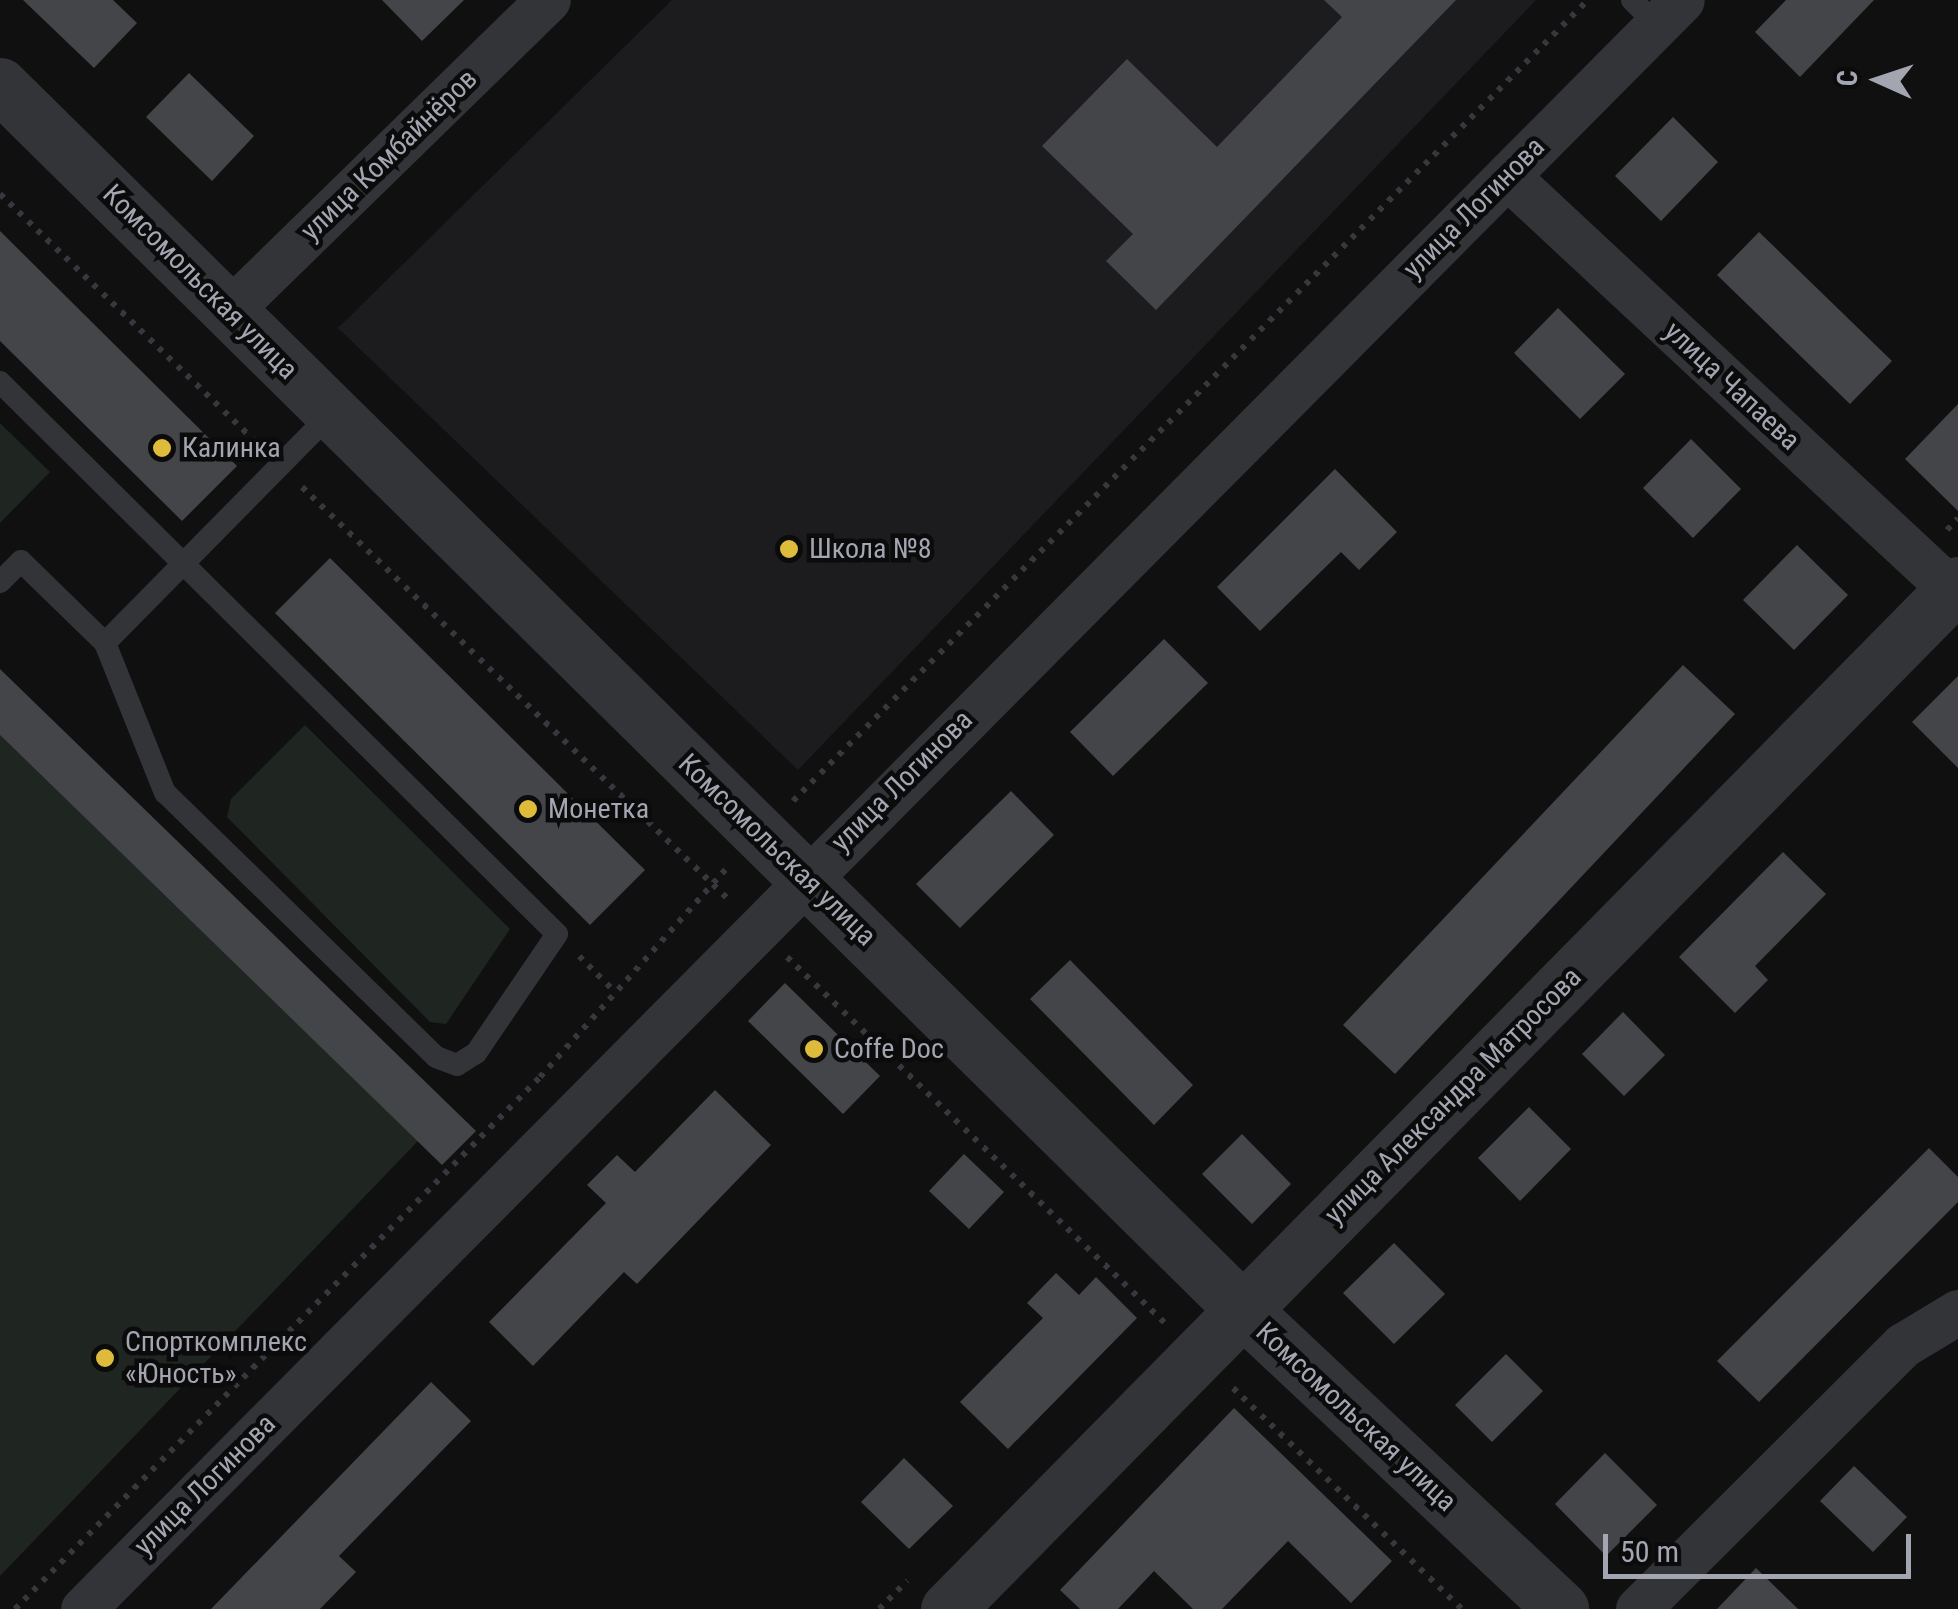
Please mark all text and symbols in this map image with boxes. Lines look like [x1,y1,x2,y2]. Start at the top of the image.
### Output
north arrow [1828,30,1928,130]
street label: улица Комбайнёров [294,62,484,248]
text: С [1831,70,1864,87]
street label: улица Логинова [1396,130,1552,286]
street label: Комсомольская улица [96,178,304,386]
street label: улица Чапаева [1657,315,1807,457]
place label: Калинка [182,431,281,465]
marker: Калинка [151,437,173,459]
place label: Школа №8 [809,532,932,566]
marker: Школа №8 [778,538,800,560]
street label: улица Логинова [824,703,980,859]
street label: Комсомольская улица [671,747,883,953]
place label: Монетка [548,792,649,826]
marker: Монетка [517,798,539,820]
street label: улица Александра Матросова [1318,961,1588,1231]
place label: Coffe Doc [834,1032,944,1066]
marker: Coffe Doc [803,1038,825,1060]
street label: Комсомольская улица [1249,1316,1463,1518]
place label: Спорткомплекс «Юность» [125,1325,307,1391]
marker: Спорткомплекс «Юность» [94,1347,116,1369]
street label: улица Логинова [127,1407,283,1563]
scale bar [1608,1514,1916,1576]
text: 50 m [1620,1534,1679,1569]

